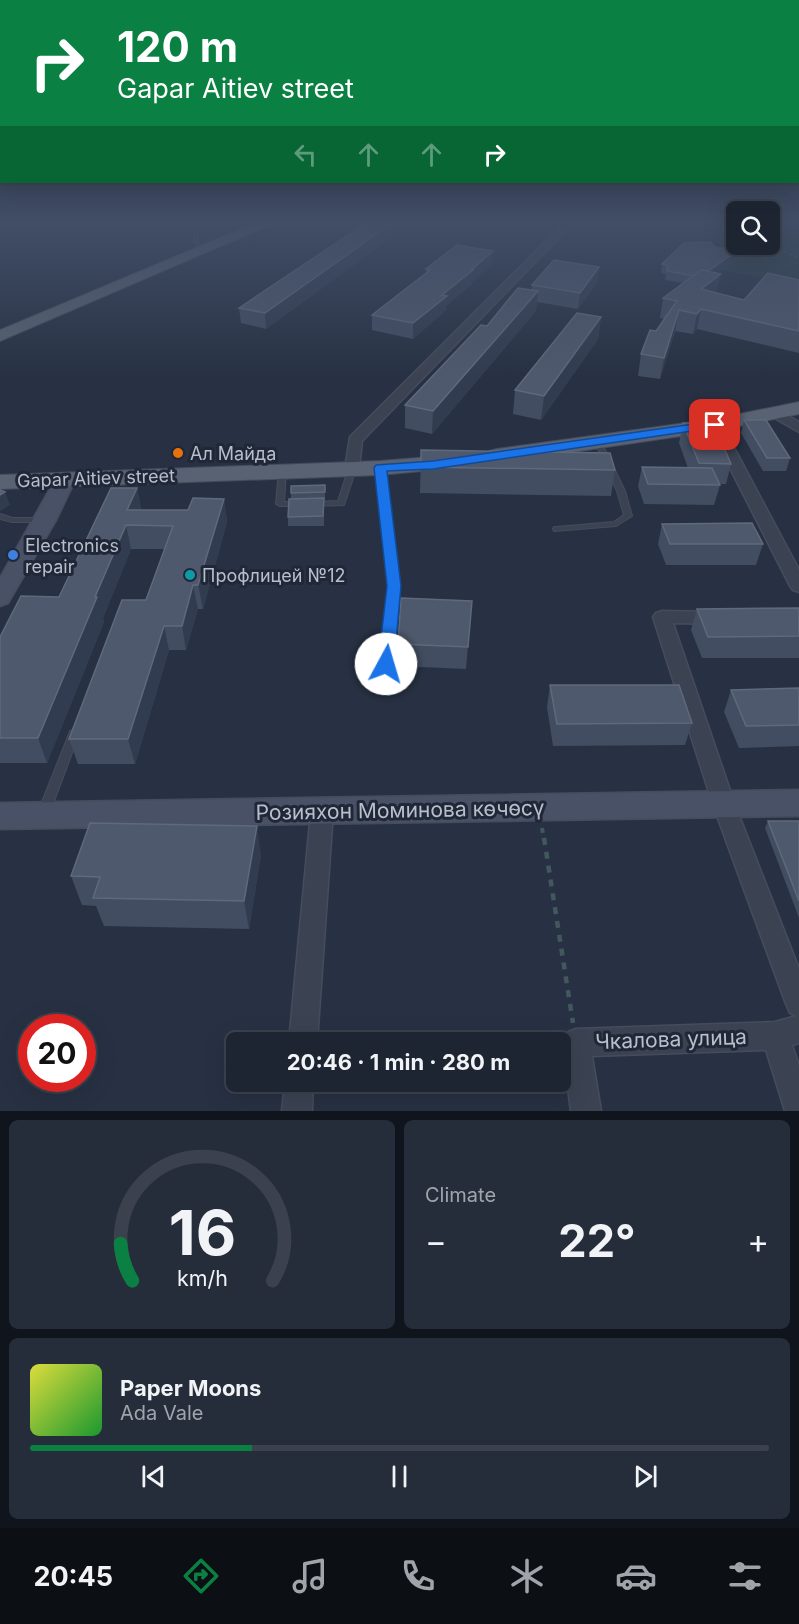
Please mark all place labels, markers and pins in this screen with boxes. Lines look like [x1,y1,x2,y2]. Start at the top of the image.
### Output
pin [689,399,740,450]
place label: Ал Майда [190,443,276,464]
marker: Ал Майда [171,446,185,460]
place label: Electronics repair [25,535,119,577]
marker: Electronics repair [6,548,20,562]
place label: Профлицей №12 [202,565,346,586]
marker: Профлицей №12 [183,568,197,582]

